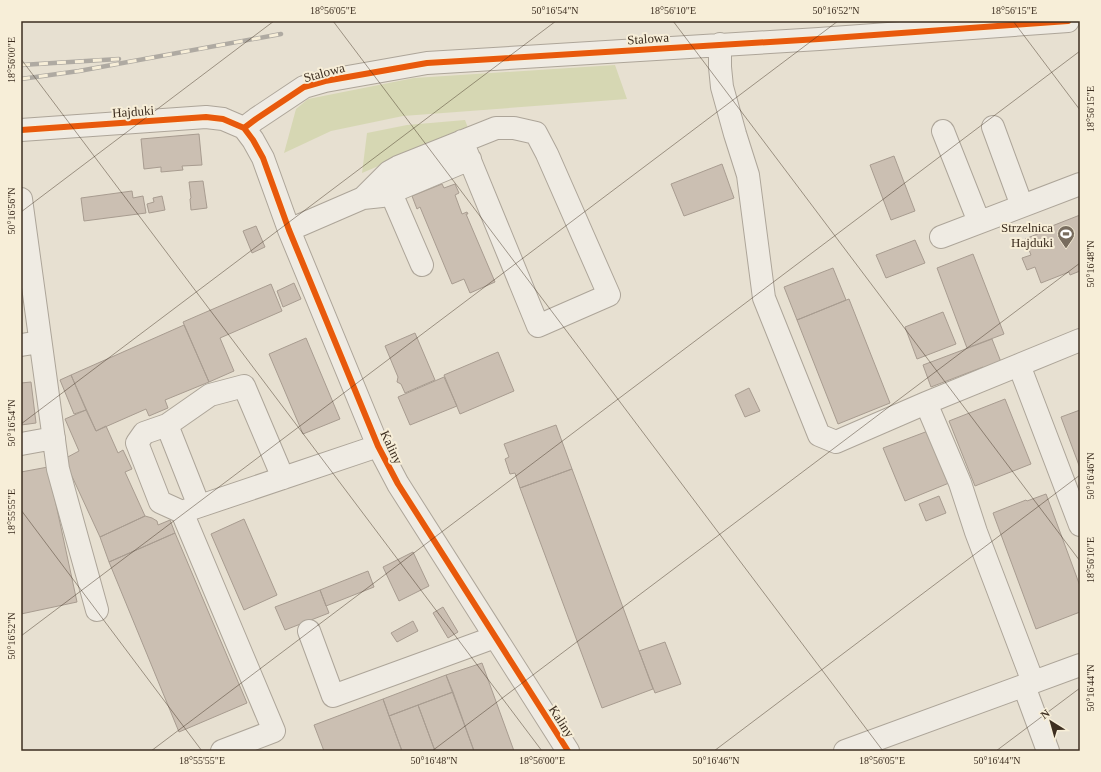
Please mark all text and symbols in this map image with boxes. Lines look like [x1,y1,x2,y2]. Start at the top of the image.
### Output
text: 18°56'05"E [310,5,356,16]
text: 50°16'54"N [531,5,579,16]
text: 18°56'10"E [650,5,696,16]
text: 50°16'52"N [812,5,860,16]
text: 18°56'15"E [991,5,1037,16]
street label: Stalowa [627,30,670,47]
text: 18°56'00"E [6,37,17,83]
street label: Stalowa [302,60,347,85]
text: 18°56'15"E [1085,86,1096,132]
street label: Hajduki [112,103,155,120]
text: 50°16'56"N [6,187,17,235]
place label: Strzelnica Hajduki [1001,220,1053,250]
sports icon: Strzelnica Hajduki [1056,224,1076,249]
text: 50°16'48"N [1085,240,1096,288]
text: 50°16'54"N [6,399,17,447]
street label: Kaliny [377,428,406,467]
text: 50°16'46"N [1085,452,1096,500]
text: 18°55'55"E [6,489,17,535]
text: 18°56'10"E [1085,537,1096,583]
text: 50°16'52"N [6,612,17,660]
text: 50°16'44"N [1085,664,1096,712]
street label: Kaliny [546,702,578,741]
north arrow [1031,702,1071,742]
text: N [1038,707,1052,721]
text: 18°55'55"E [179,755,225,766]
text: 50°16'48"N [410,755,458,766]
text: 18°56'00"E [519,755,565,766]
text: 50°16'46"N [692,755,740,766]
text: 18°56'05"E [859,755,905,766]
text: 50°16'44"N [973,755,1021,766]

